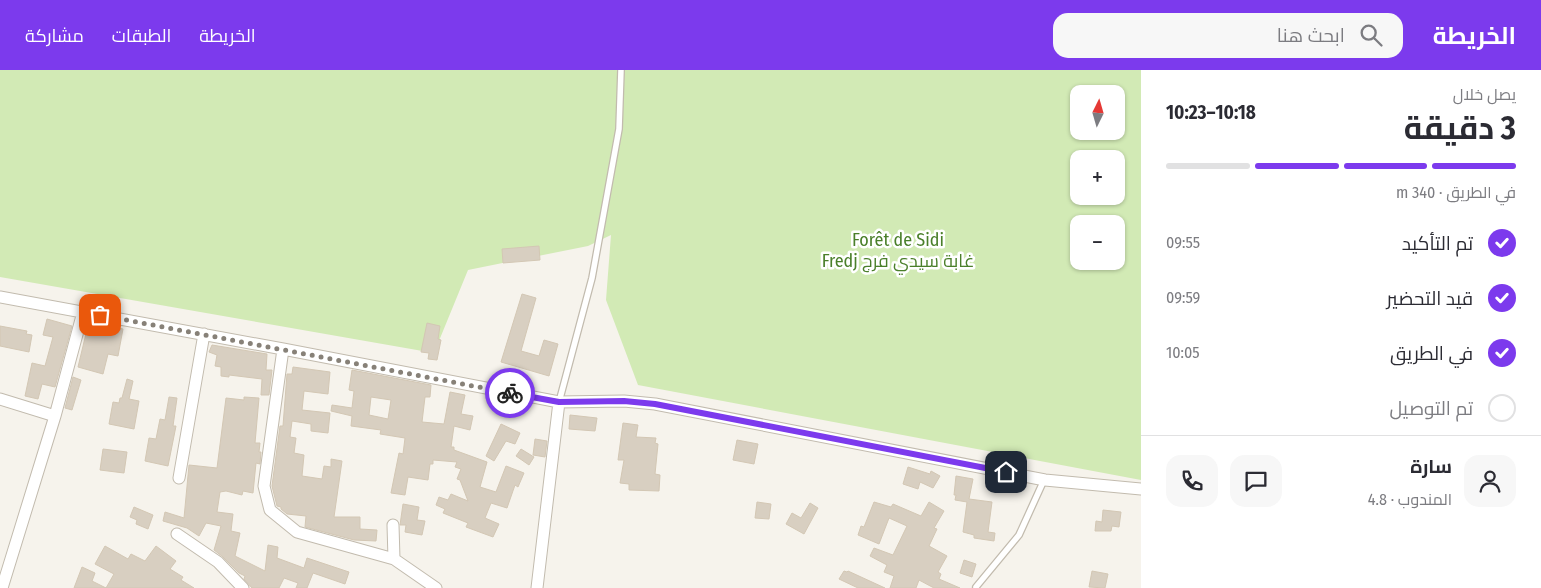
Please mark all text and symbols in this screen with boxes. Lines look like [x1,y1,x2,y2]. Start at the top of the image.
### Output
search box [1053,13,1403,58]
icon: search [1357,21,1385,49]
text: الخريطة [1433,22,1516,50]
text: ابحث هنا [1277,24,1345,47]
text: مشاركة [25,25,84,47]
text: الطبقات [112,25,171,47]
text: الخريطة [199,25,256,47]
north arrow [1070,85,1125,140]
map controls [1070,85,1125,270]
text: يصل خلال [1453,85,1516,104]
text: 10:18–10:23 [1166,101,1256,124]
text: 3 دقيقة [1404,109,1516,147]
button: + [1070,150,1125,205]
text: في الطريق · 340 m [1396,183,1516,202]
button: − [1070,215,1125,270]
park label: Forêt de Sidi Fredj غابة سيدي فرج [822,229,974,275]
icon: check [1488,229,1516,257]
text: تم التأكيد [1402,232,1473,255]
text: 09:55 [1166,233,1200,252]
icon: check [1488,284,1516,312]
text: قيد التحضير [1386,287,1473,310]
text: 09:59 [1166,288,1200,307]
pin [79,294,121,336]
icon: bag [86,301,114,329]
icon: check [1488,339,1516,367]
text: في الطريق [1390,342,1473,365]
text: 10:05 [1166,343,1200,362]
courier [485,368,535,418]
icon: bike [496,379,524,407]
text: تم التوصيل [1390,397,1473,420]
pin [985,451,1027,493]
button: phone [1166,455,1218,507]
button: chat [1230,455,1282,507]
text: سارة [1410,455,1452,478]
button: person [1464,455,1516,507]
icon: home [992,458,1020,486]
text: المندوب · 4.8 [1368,490,1452,509]

